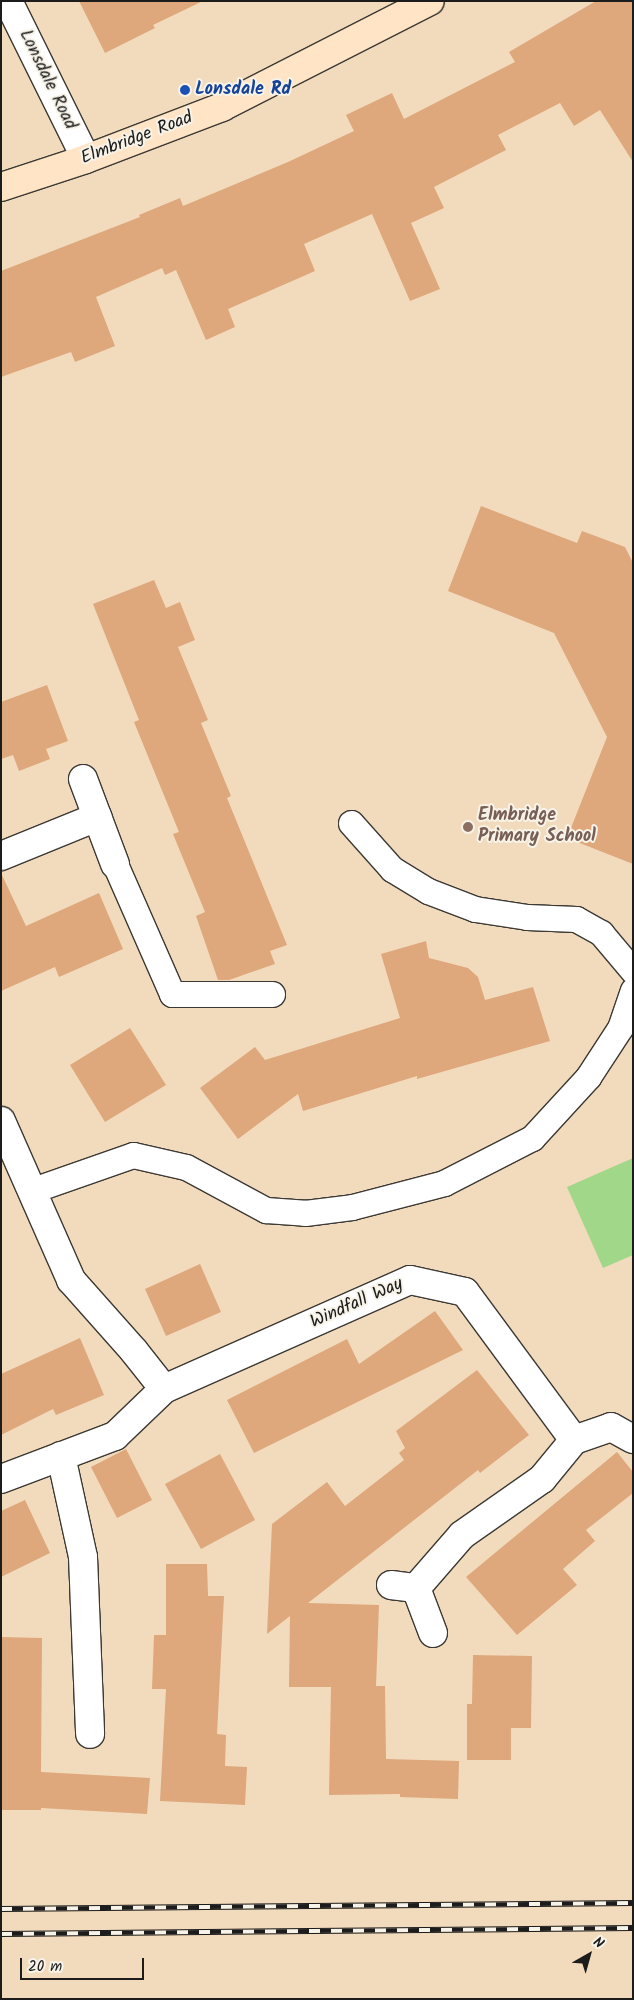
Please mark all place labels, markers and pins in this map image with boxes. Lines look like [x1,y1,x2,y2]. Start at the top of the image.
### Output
place label: Lonsdale Rd [195,79,291,101]
marker: Lonsdale Rd [179,84,191,96]
place label: Elmbridge Primary School [478,806,596,849]
marker: Elmbridge Primary School [462,821,474,833]

